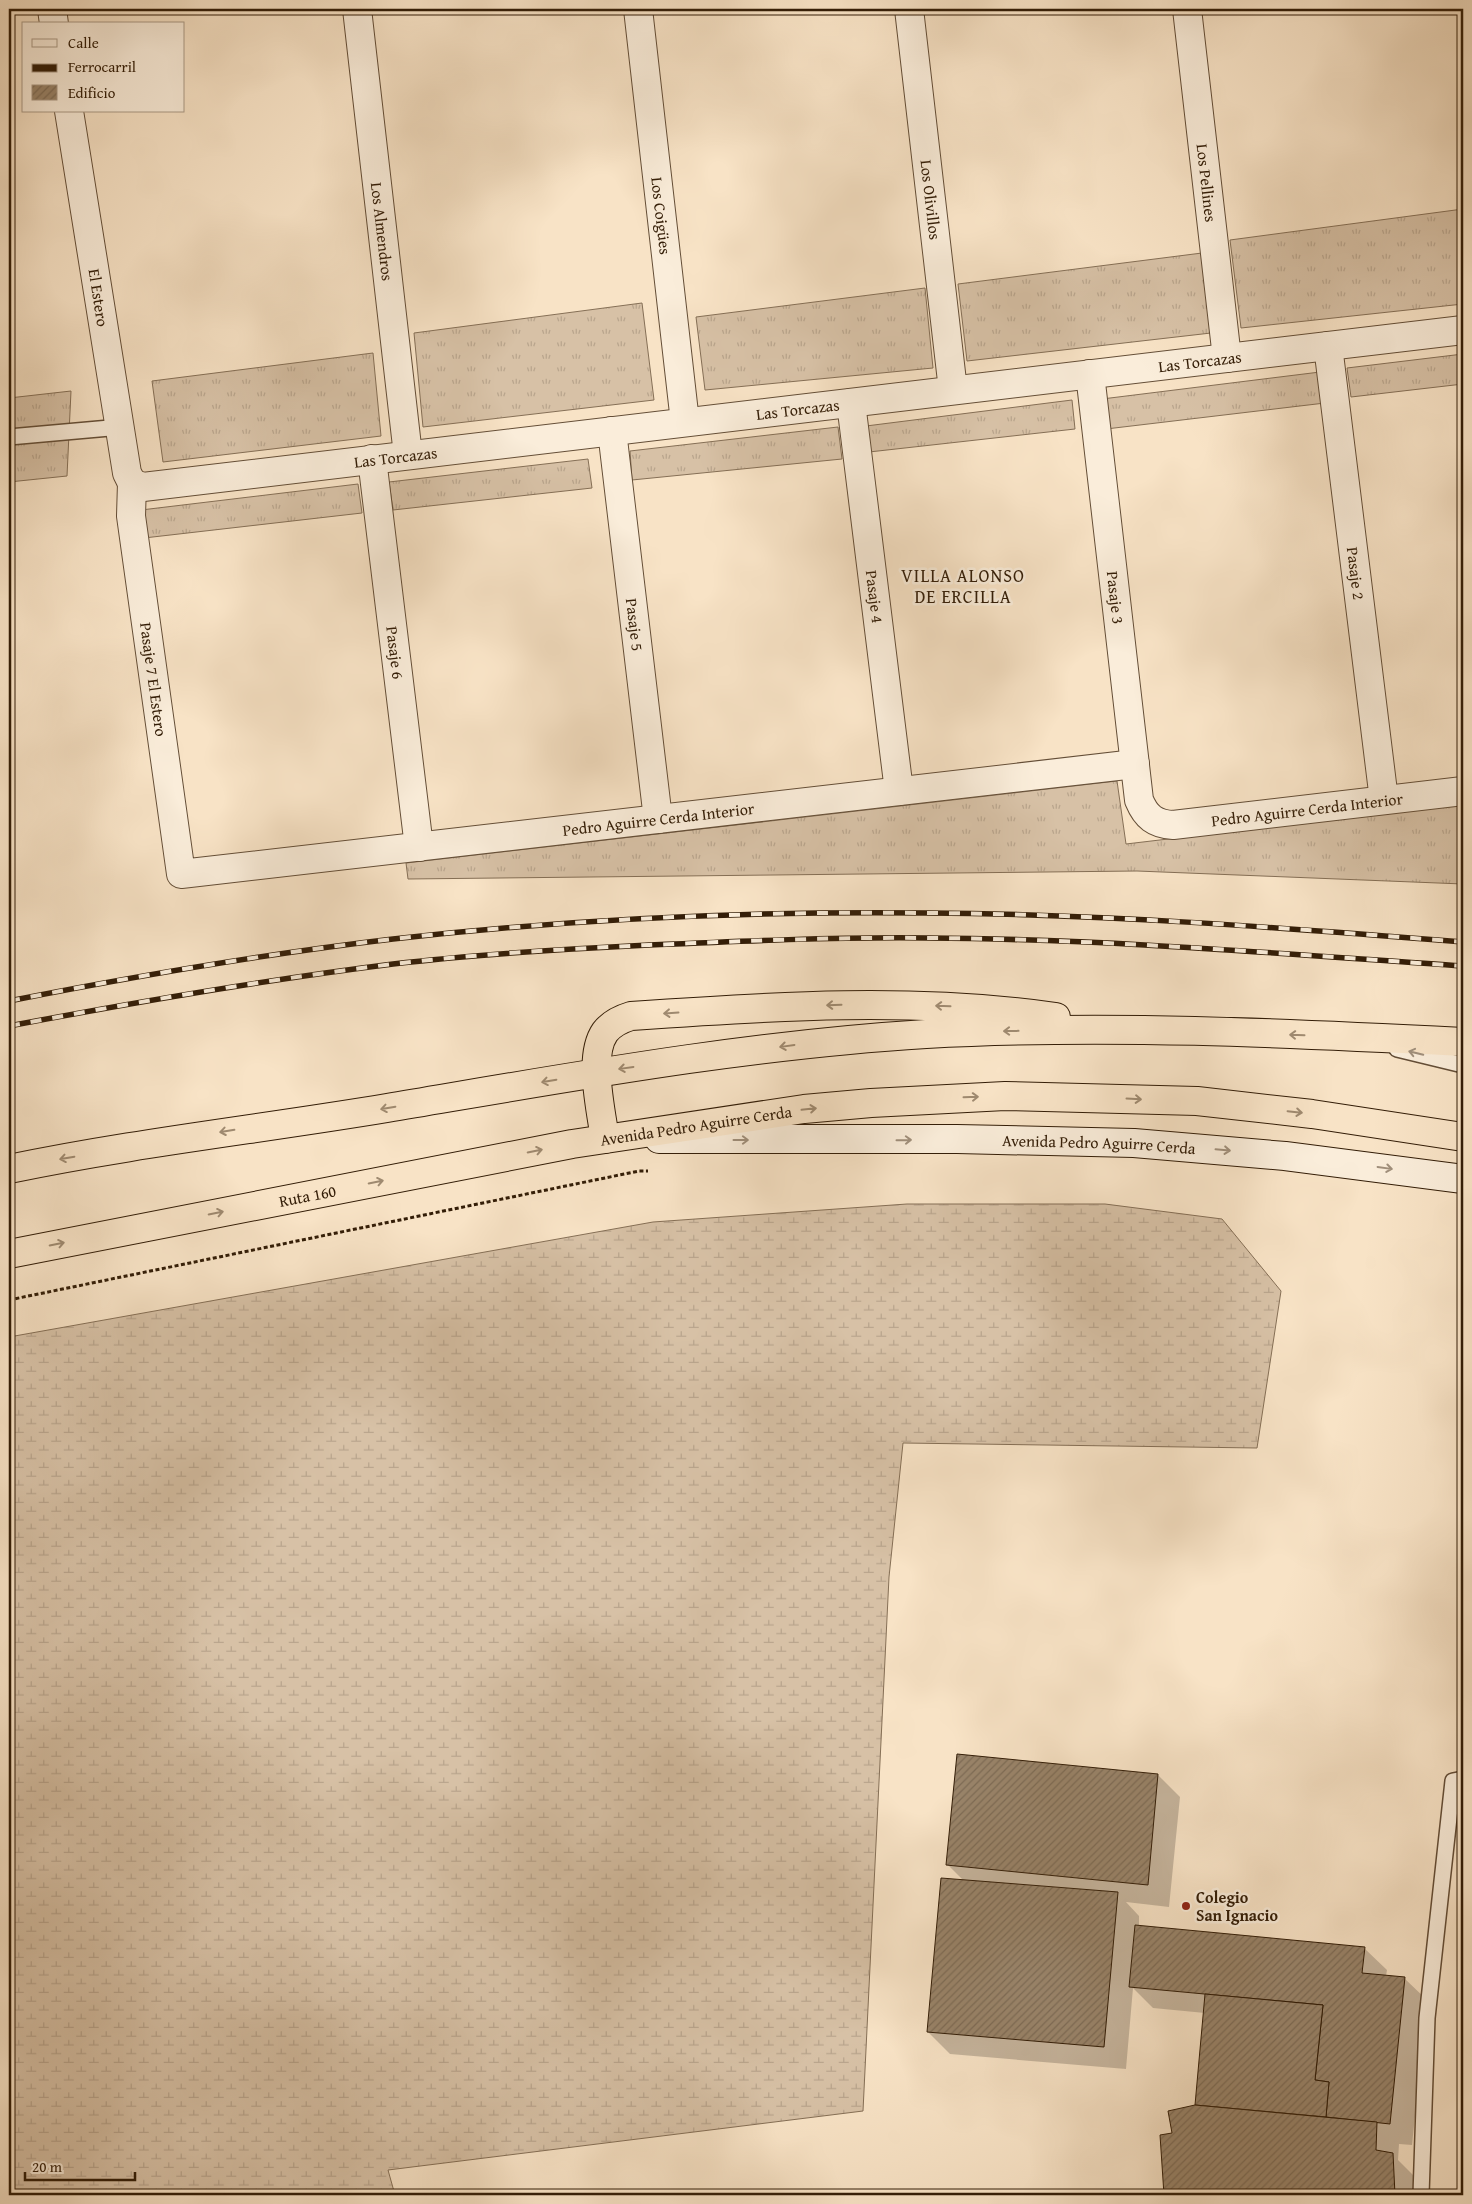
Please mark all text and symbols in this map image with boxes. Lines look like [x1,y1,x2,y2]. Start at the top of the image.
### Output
legend [22,22,185,112]
text: Calle [68,32,99,53]
text: Ferrocarril [68,56,136,77]
text: Edificio [68,82,116,103]
street label: Los Pellines [1191,143,1223,223]
street label: Los Olivillos [914,158,948,241]
street label: Los Coigües [645,176,678,256]
street label: Los Almendros [365,181,400,282]
street label: El Estero [82,267,115,328]
street label: Las Torcazas [1157,344,1243,378]
street label: Las Torcazas [755,392,841,426]
street label: Las Torcazas [353,440,438,474]
street label: Pasaje 2 [1341,545,1371,601]
district label: VILLA ALONSO DE ERCILLA [901,562,1025,610]
street label: Pasaje 4 [860,569,890,625]
street label: Pasaje 3 [1101,570,1131,625]
street label: Pasaje 5 [620,597,650,652]
street label: Pasaje 7 El Estero [134,621,174,738]
street label: Pasaje 6 [380,625,411,681]
street label: Pedro Aguirre Cerda Interior [1210,786,1405,832]
street label: Pedro Aguirre Cerda Interior [561,796,756,842]
one-way arrow [826,1000,842,1010]
one-way arrow [935,1001,951,1010]
one-way arrow [664,1009,680,1018]
one-way arrow [1004,1026,1020,1036]
one-way arrow [1289,1030,1305,1039]
one-way arrow [780,1041,796,1051]
one-way arrow [1408,1048,1424,1057]
one-way arrow [619,1063,635,1073]
one-way arrow [541,1076,557,1086]
one-way arrow [963,1093,979,1102]
one-way arrow [1125,1094,1141,1103]
street label: Avenida Pedro Aguirre Cerda [599,1099,794,1152]
one-way arrow [381,1103,397,1113]
one-way arrow [801,1104,817,1114]
one-way arrow [1287,1107,1303,1117]
one-way arrow [220,1126,236,1136]
street label: Avenida Pedro Aguirre Cerda [1002,1128,1197,1160]
one-way arrow [732,1135,749,1145]
one-way arrow [895,1135,911,1144]
one-way arrow [1215,1145,1231,1154]
one-way arrow [527,1146,543,1156]
one-way arrow [60,1154,76,1164]
one-way arrow [1376,1164,1392,1174]
one-way arrow [367,1177,383,1187]
street label: Ruta 160 [277,1178,338,1213]
one-way arrow [208,1208,224,1218]
one-way arrow [48,1239,64,1249]
place label: Colegio San Ignacio [1196,1885,1278,1927]
marker: Colegio San Ignacio [1180,1900,1192,1912]
scale bar [25,2149,135,2181]
text: 20 m [32,2156,63,2177]

